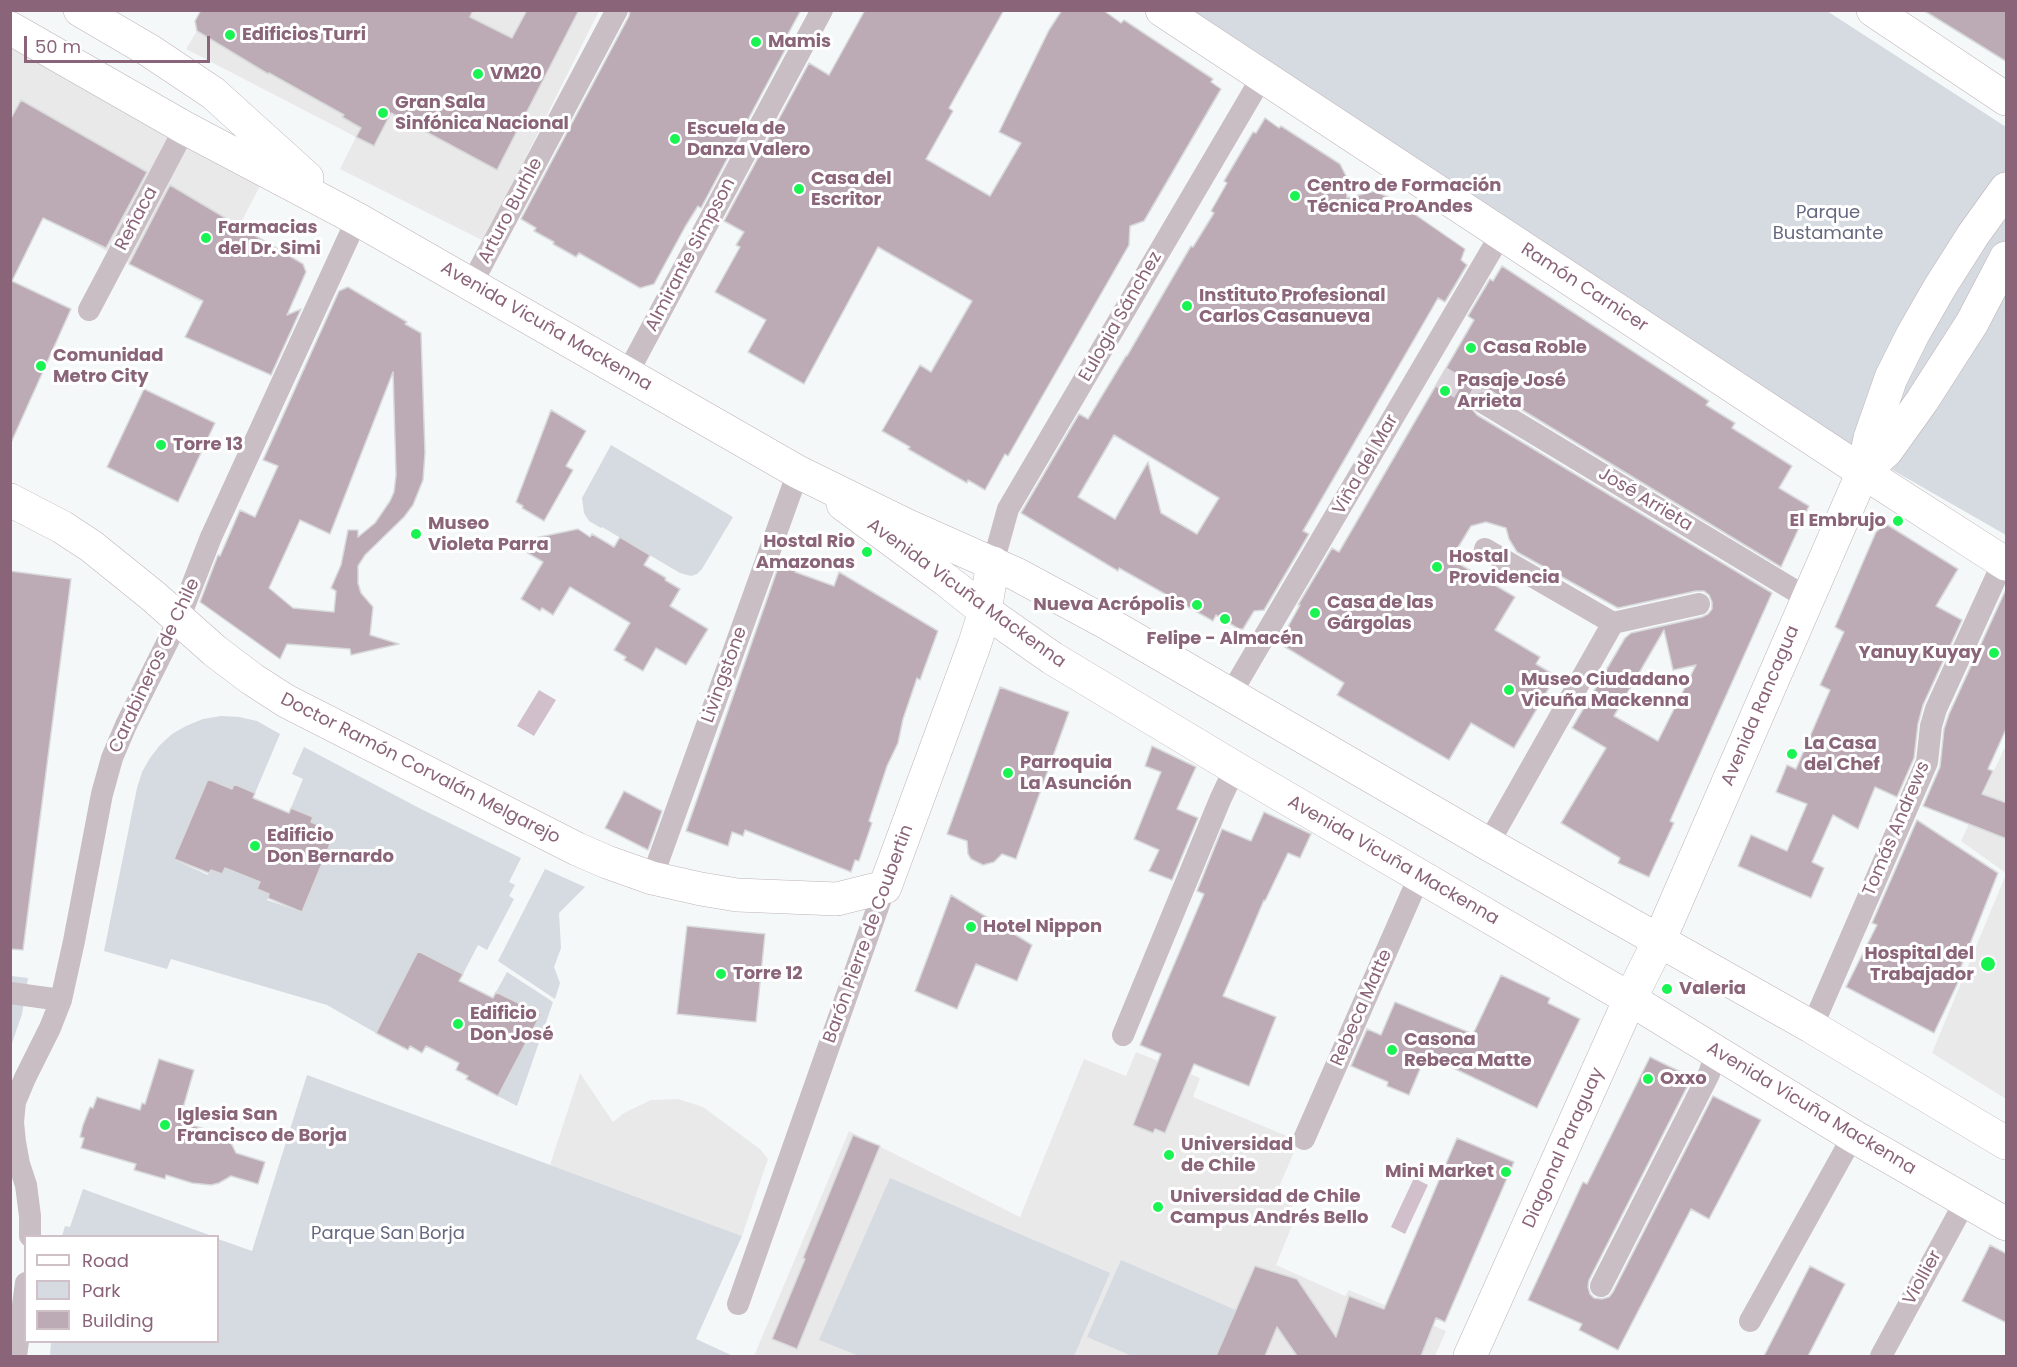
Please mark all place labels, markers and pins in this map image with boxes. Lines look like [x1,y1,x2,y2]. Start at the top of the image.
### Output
place label: Edificios Turri [242,24,366,46]
marker: Edificios Turri [223,28,237,42]
place label: Mamis [768,31,831,53]
marker: Mamis [749,35,763,49]
place label: VM20 [490,63,542,85]
marker: VM20 [471,67,485,81]
place label: Gran Sala Sinfónica Nacional [395,92,569,134]
marker: Gran Sala Sinfónica Nacional [376,106,390,120]
place label: Escuela de Danza Valero [687,118,810,160]
marker: Escuela de Danza Valero [668,132,682,146]
place label: Casa del Escritor [811,168,892,210]
place label: Centro de Formación Técnica ProAndes [1307,175,1501,218]
marker: Casa del Escritor [792,182,806,196]
marker: Centro de Formación Técnica ProAndes [1288,189,1302,203]
place label: Farmacias del Dr. Simi [218,217,321,260]
marker: Farmacias del Dr. Simi [199,231,213,245]
place label: Instituto Profesional Carlos Casanueva [1199,285,1386,328]
marker: Instituto Profesional Carlos Casanueva [1180,299,1194,313]
place label: Casa Roble [1483,337,1587,359]
marker: Casa Roble [1464,341,1478,355]
place label: Comunidad Metro City [53,345,163,388]
marker: Comunidad Metro City [34,359,48,373]
place label: Pasaje José Arrieta [1457,370,1566,412]
marker: Pasaje José Arrieta [1438,384,1452,398]
place label: Torre 13 [173,434,243,456]
marker: Torre 13 [154,438,168,452]
place label: El Embrujo [1790,510,1886,532]
place label: Museo Violeta Parra [428,513,549,556]
marker: El Embrujo [1891,514,1905,528]
marker: Museo Violeta Parra [409,527,423,541]
place label: Hostal Rio Amazonas [756,531,855,574]
marker: Hostal Rio Amazonas [860,545,874,559]
place label: Hostal Providencia [1449,546,1560,588]
marker: Hostal Providencia [1430,560,1444,574]
place label: Casa de las Gárgolas [1327,592,1434,634]
place label: Nueva Acrópolis [1033,594,1185,616]
marker: Nueva Acrópolis [1190,598,1204,612]
marker: Casa de las Gárgolas [1308,606,1322,620]
marker: Felipe - Almacén [1218,612,1232,626]
place label: Felipe - Almacén [1147,628,1303,650]
place label: Yanuy Kuyay [1859,642,1982,664]
marker: Yanuy Kuyay [1987,646,2001,660]
place label: Museo Ciudadano Vicuña Mackenna [1521,669,1690,712]
marker: Museo Ciudadano Vicuña Mackenna [1502,683,1516,697]
place label: La Casa del Chef [1804,733,1880,776]
marker: La Casa del Chef [1785,747,1799,761]
place label: Parroquia La Asunción [1020,752,1132,795]
marker: Parroquia La Asunción [1001,766,1015,780]
place label: Edificio Don Bernardo [267,825,394,868]
marker: Edificio Don Bernardo [248,839,262,853]
place label: Hotel Nippon [983,916,1102,938]
marker: Hotel Nippon [964,920,978,934]
place label: Hospital del Trabajador [1865,943,1974,986]
marker: Hospital del Trabajador [1979,955,1997,973]
place label: Torre 12 [733,963,802,985]
marker: Torre 12 [714,967,728,981]
place label: Valeria [1679,978,1746,1000]
marker: Valeria [1660,982,1674,996]
place label: Edificio Don José [470,1003,554,1046]
marker: Edificio Don José [451,1017,465,1031]
place label: Casona Rebeca Matte [1404,1029,1532,1072]
marker: Casona Rebeca Matte [1385,1043,1399,1057]
place label: Oxxo [1660,1068,1707,1090]
marker: Oxxo [1641,1072,1655,1086]
place label: Iglesia San Francisco de Borja [177,1104,347,1146]
marker: Iglesia San Francisco de Borja [158,1118,172,1132]
place label: Universidad de Chile [1181,1134,1293,1176]
marker: Universidad de Chile [1162,1148,1176,1162]
place label: Mini Market [1385,1161,1494,1183]
marker: Mini Market [1499,1165,1513,1179]
place label: Universidad de Chile Campus Andrés Bello [1170,1186,1369,1228]
marker: Universidad de Chile Campus Andrés Bello [1151,1200,1165,1214]

